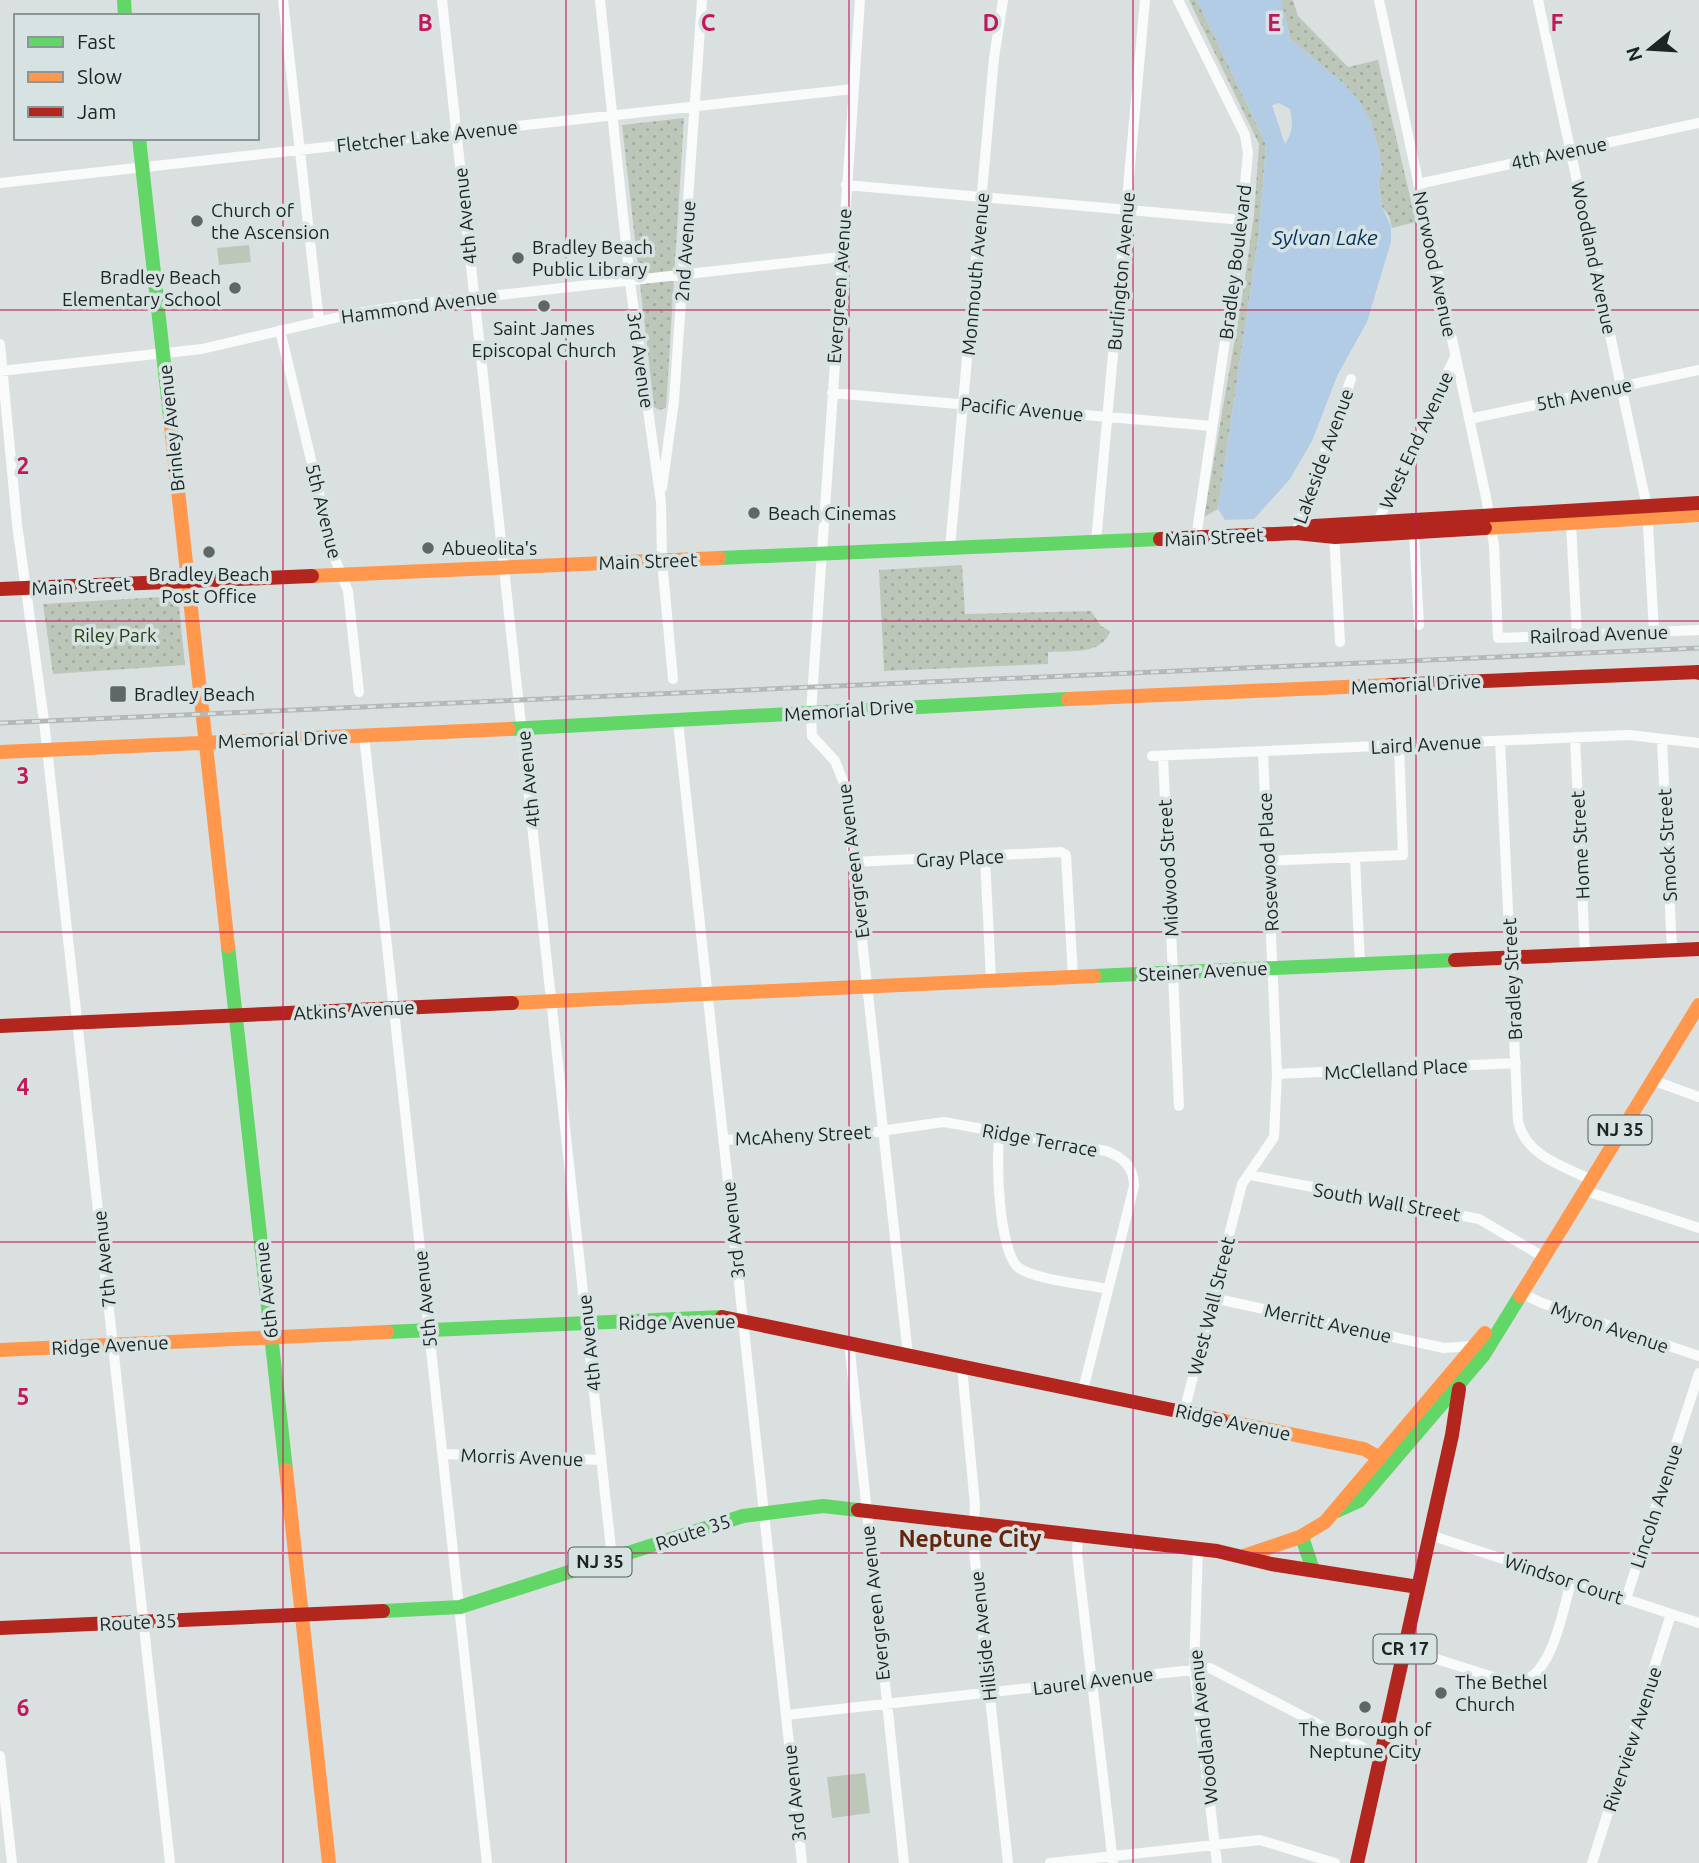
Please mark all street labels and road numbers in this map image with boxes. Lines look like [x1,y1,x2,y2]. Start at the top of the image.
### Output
street label: Fletcher Lake Avenue [335,116,519,156]
street label: 4th Avenue [1509,132,1609,174]
street label: 4th Avenue [449,166,481,266]
street label: Woodland Avenue [1567,180,1621,336]
street label: Bradley Boulevard [1215,183,1255,341]
street label: Norwood Avenue [1409,189,1461,339]
street label: Burlington Avenue [1103,191,1139,351]
street label: Monmouth Avenue [957,192,993,356]
street label: 2nd Avenue [671,200,699,302]
street label: Evergreen Avenue [823,208,855,364]
street label: Hammond Avenue [340,284,498,328]
street label: 3rd Avenue [623,310,659,410]
street label: Brinley Avenue [153,363,189,493]
street label: West End Avenue [1375,368,1457,512]
street label: 5th Avenue [1534,373,1634,415]
street label: Lakeside Avenue [1288,385,1358,527]
street label: Pacific Avenue [960,393,1084,425]
street label: 5th Avenue [302,461,346,561]
street label: Main Street [1164,523,1265,551]
street label: Main Street [598,548,698,574]
street label: Main Street [31,572,132,600]
street label: Railroad Avenue [1529,621,1669,647]
street label: Memorial Drive [1350,670,1482,698]
street label: Memorial Drive [783,694,915,726]
street label: Memorial Drive [217,726,349,752]
street label: 4th Avenue [512,729,544,829]
street label: Laird Avenue [1370,730,1482,758]
street label: Evergreen Avenue [833,782,873,940]
street label: Smock Street [1653,787,1681,902]
street label: Home Street [1566,790,1594,900]
street label: Rosewood Place [1253,792,1283,932]
street label: Midwood Street [1153,798,1183,937]
street label: Gray Place [915,845,1005,871]
street label: Bradley Street [1498,917,1526,1041]
street label: Steiner Avenue [1138,957,1268,985]
street label: Atkins Avenue [293,996,415,1024]
street label: McClelland Place [1324,1054,1468,1084]
road number: NJ 35 [1588,1115,1652,1144]
street label: Ridge Terrace [981,1119,1099,1161]
street label: McAheny Street [734,1120,872,1150]
street label: South Wall Street [1312,1178,1463,1226]
street label: 3rd Avenue [717,1180,749,1280]
street label: 7th Avenue [88,1209,120,1309]
street label: West Wall Street [1183,1234,1239,1378]
street label: 6th Avenue [250,1240,282,1340]
street label: 5th Avenue [409,1249,441,1349]
street label: 4th Avenue [573,1293,605,1393]
street label: Myron Avenue [1548,1297,1672,1357]
street label: Merritt Avenue [1262,1299,1394,1347]
street label: Ridge Avenue [618,1310,736,1334]
street label: Ridge Avenue [51,1331,169,1359]
street label: Ridge Avenue [1173,1399,1293,1445]
street label: Lincoln Avenue [1626,1441,1686,1571]
street label: Morris Avenue [460,1444,584,1470]
street label: Route 35 [653,1510,733,1554]
street label: Evergreen Avenue [856,1524,894,1682]
road number: NJ 35 [568,1548,632,1576]
street label: Windsor Court [1502,1549,1627,1609]
street label: Hillside Avenue [965,1570,1001,1702]
street label: Route 35 [99,1609,177,1635]
road number: CR 17 [1374,1634,1436,1664]
street label: Woodland Avenue [1184,1648,1222,1806]
street label: Laurel Avenue [1031,1663,1155,1699]
street label: Riverview Avenue [1598,1664,1666,1814]
street label: 3rd Avenue [778,1743,810,1843]

